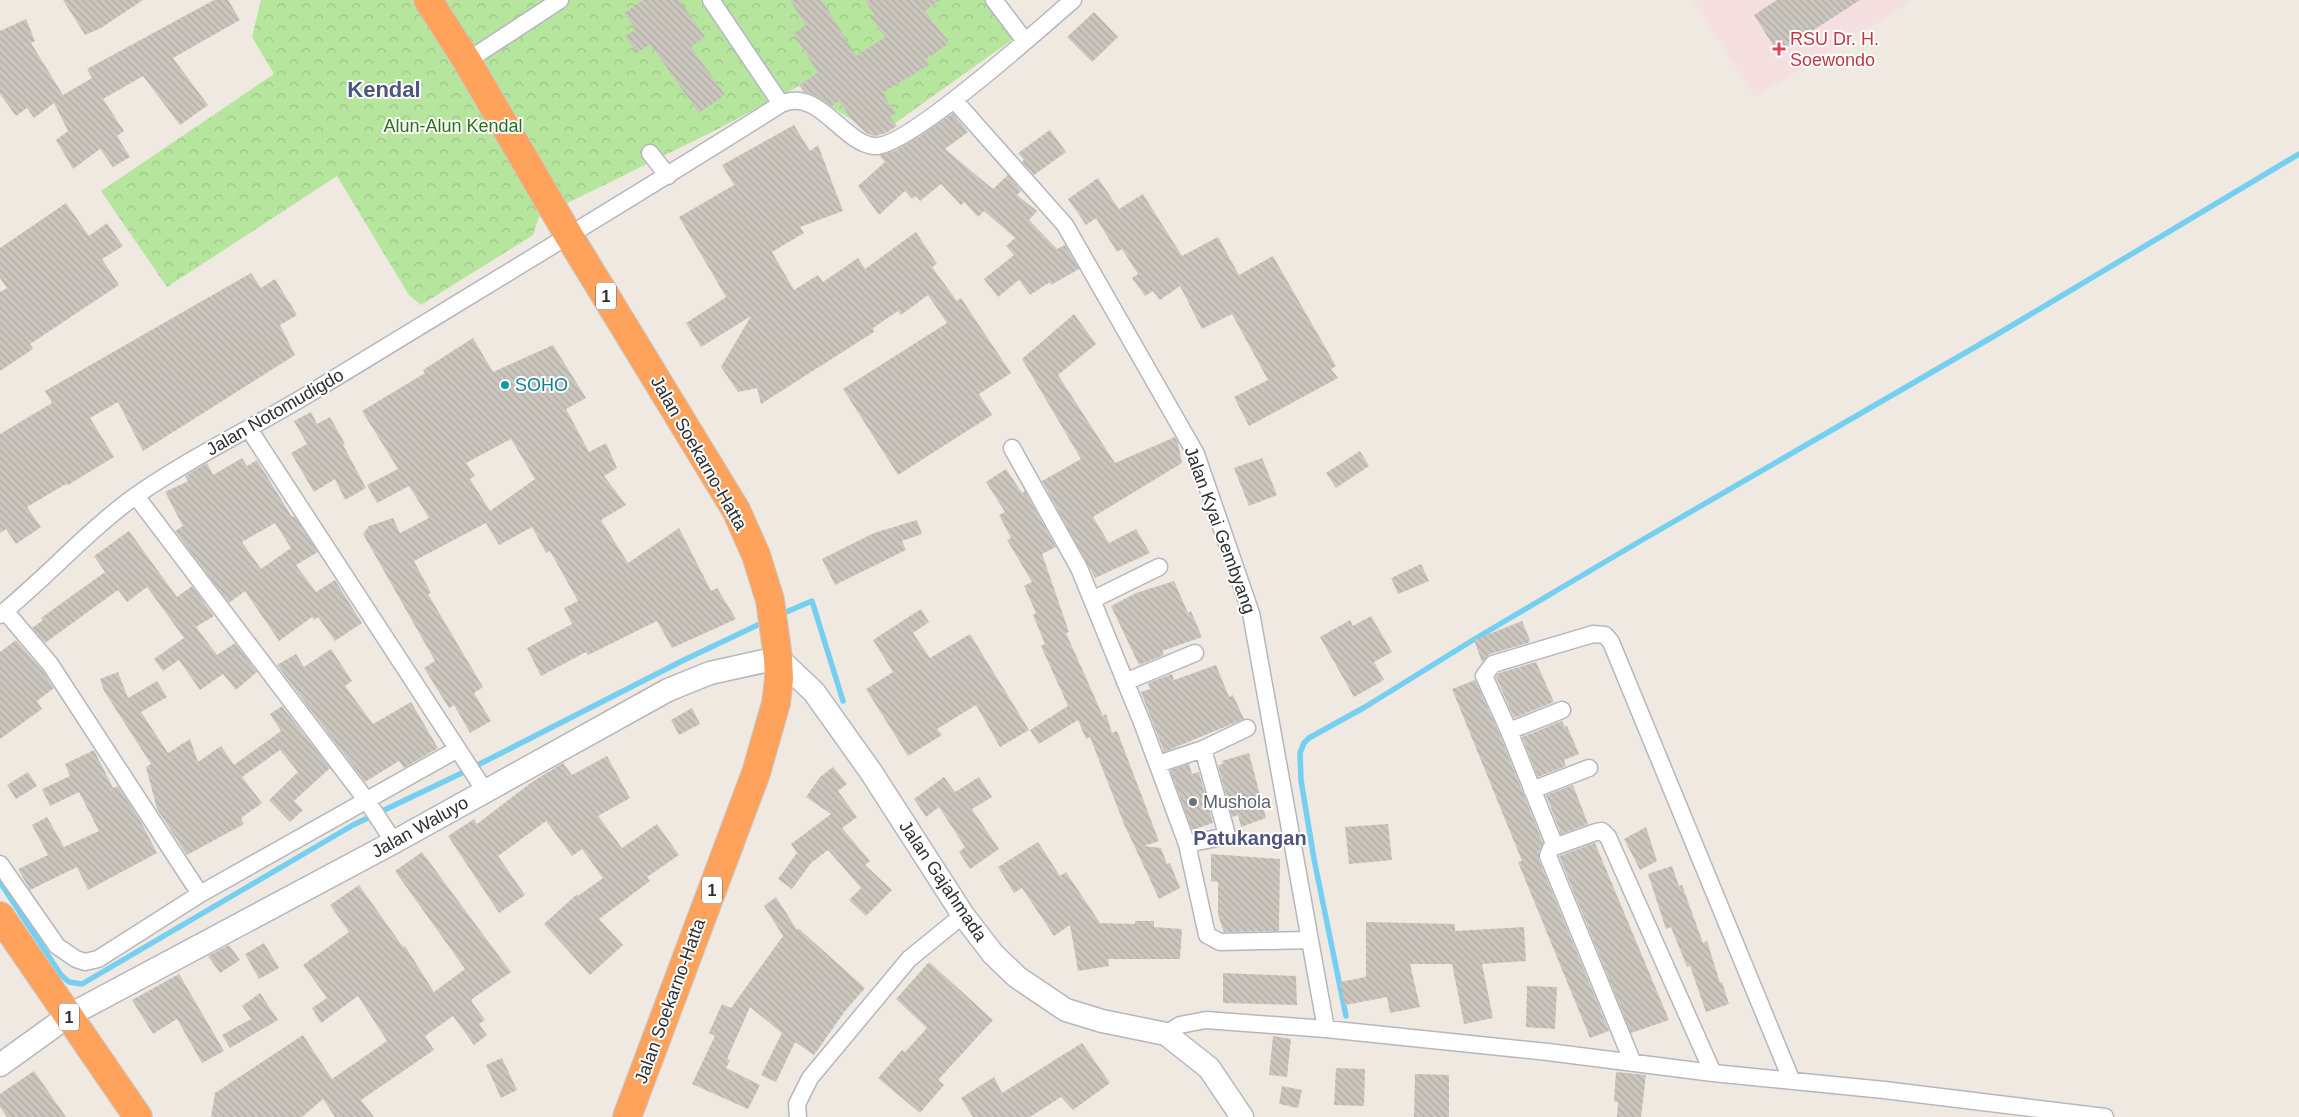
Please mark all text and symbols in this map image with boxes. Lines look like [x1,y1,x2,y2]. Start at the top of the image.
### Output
place label: RSU Dr. H. Soewondo [1790,29,1879,70]
marker: RSU Dr. H. Soewondo [1772,42,1786,56]
district label: Kendal [347,77,421,102]
park label: Alun-Alun Kendal [383,116,523,136]
road number: 1 [596,282,616,310]
street label: Jalan Notomudigdo [203,365,347,459]
street label: Jalan Soekarno-Hatta [647,373,752,534]
place label: SOHO [515,375,568,395]
marker: SOHO [499,379,511,391]
street label: Jalan Kyai Gembyang [1180,444,1260,616]
street label: Jalan Waluyo [368,792,472,862]
place label: Mushola [1203,792,1272,812]
marker: Mushola [1187,796,1199,808]
street label: Jalan Gajahmada [895,817,991,946]
district label: Patukangan [1193,827,1307,849]
road number: 1 [702,876,722,904]
street label: Jalan Soekarno-Hatta [631,915,710,1086]
road number: 1 [59,1004,79,1030]

